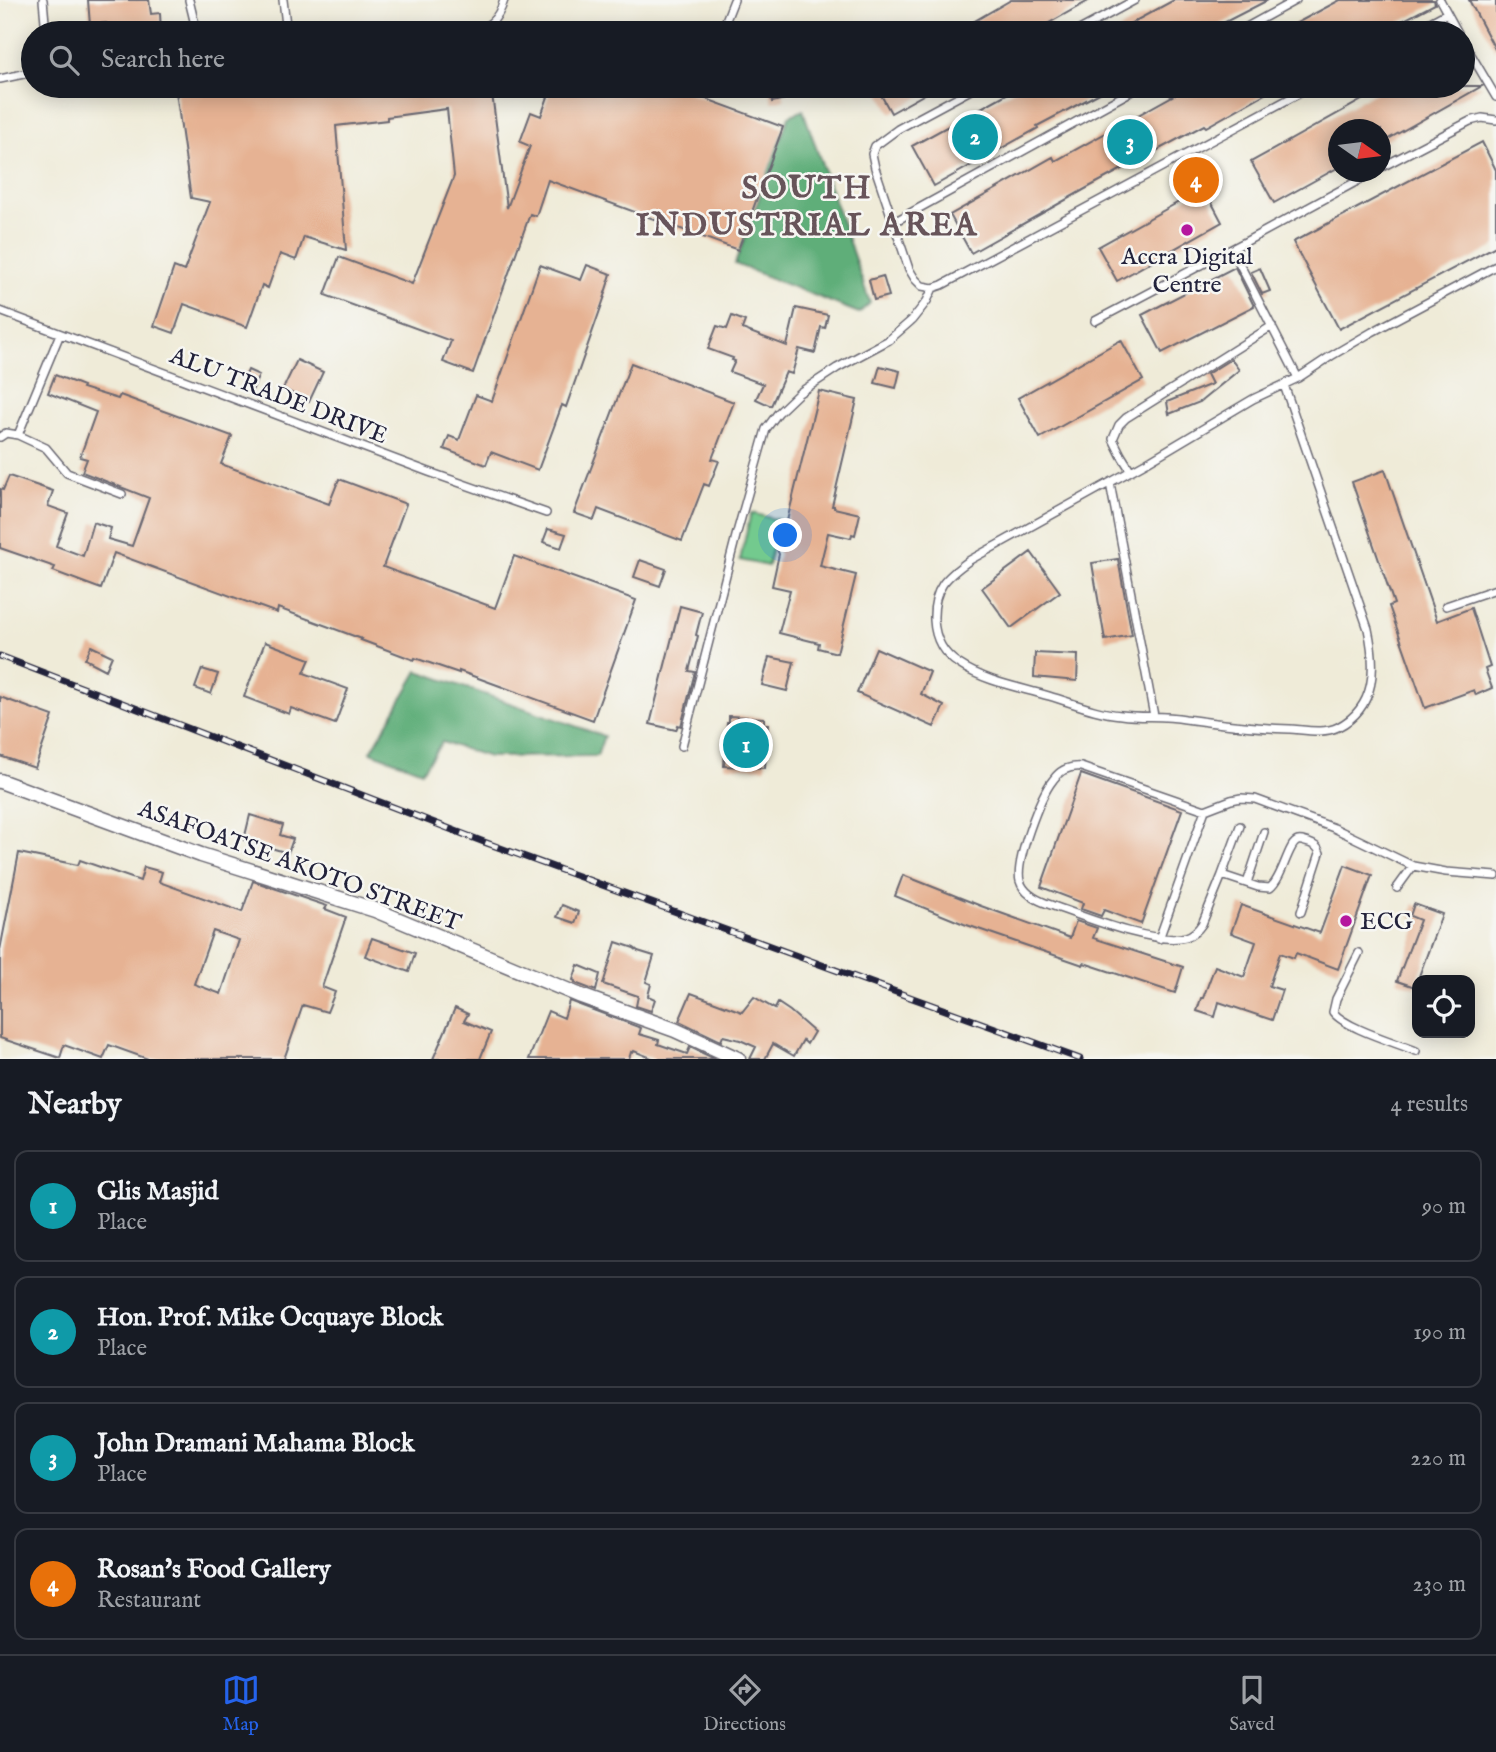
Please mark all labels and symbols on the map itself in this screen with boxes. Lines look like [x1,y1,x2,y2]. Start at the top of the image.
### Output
pin: 2 [952,111,998,163]
pin: 3 [1107,116,1153,168]
north arrow [1328,119,1391,182]
pin: 4 [1173,154,1219,206]
district label: SOUTH INDUSTRIAL AREA [636,169,978,247]
marker: Accra Digital Centre [1179,222,1195,238]
place label: Accra Digital Centre [1120,242,1253,301]
street label: ALU TRADE DRIVE [164,340,392,452]
your location [768,518,802,552]
pin: 1 [723,719,769,771]
street label: ASAFOATSE AKOTO STREET [133,793,465,939]
place label: ECG [1360,907,1413,938]
marker: ECG [1338,913,1354,929]

